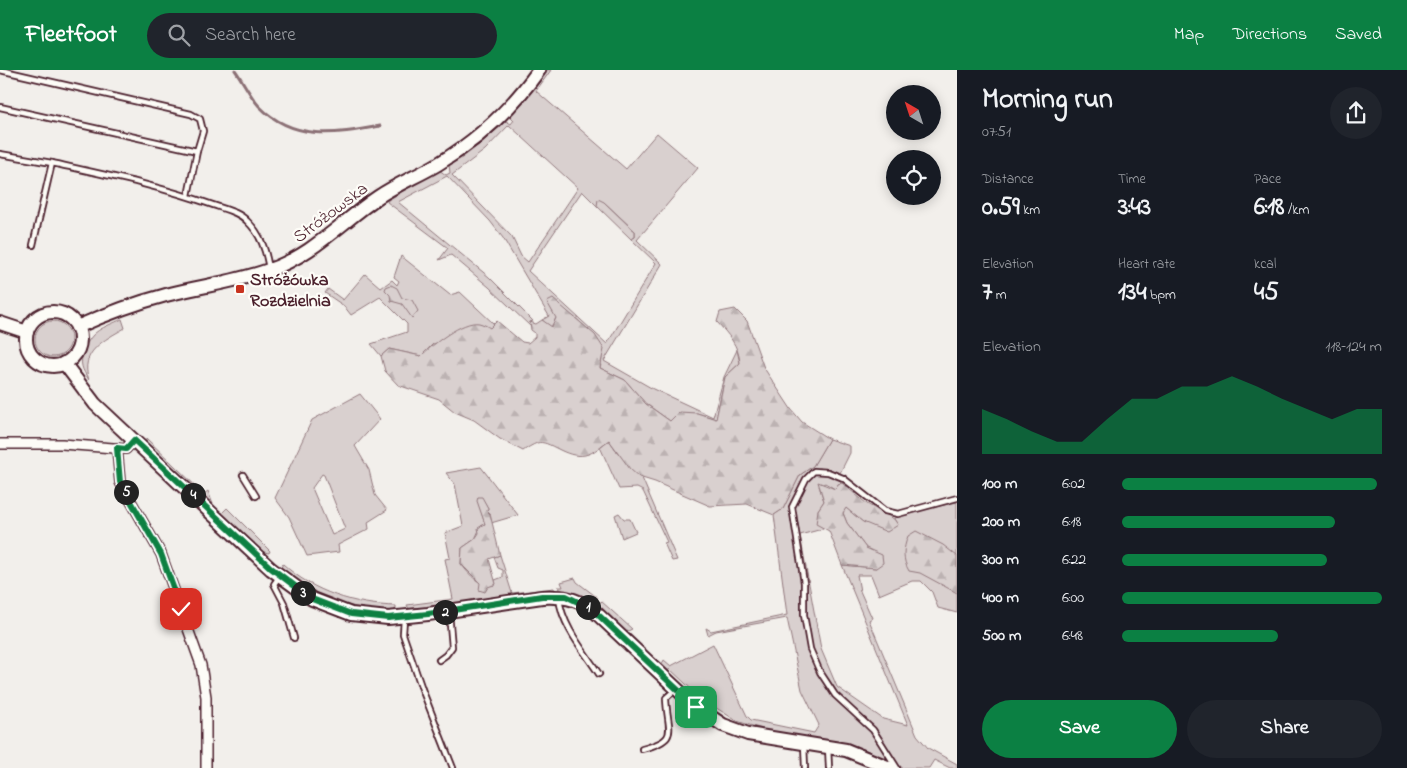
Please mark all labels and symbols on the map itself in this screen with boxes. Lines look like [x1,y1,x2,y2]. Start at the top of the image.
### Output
north arrow [886,85,941,140]
street label: Stróżowska [288,177,374,250]
place label: Stróżówka Rozdzielnia [250,268,331,315]
marker: Stróżówka Rozdzielnia [234,283,246,295]
pin: 5 [114,480,138,504]
pin: 4 [180,482,206,508]
pin: 3 [290,580,316,606]
pin [160,588,202,630]
pin: 1 [576,594,600,620]
pin: 2 [432,600,458,624]
pin [675,686,717,728]

